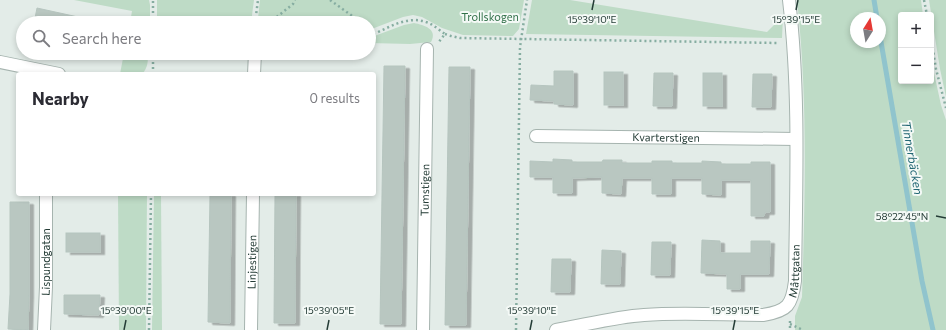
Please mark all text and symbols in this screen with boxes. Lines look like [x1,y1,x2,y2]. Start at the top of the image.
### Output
park label: Trollskogen [461,10,519,23]
north arrow [850,12,886,48]
map controls [898,12,934,84]
button: + [898,12,934,48]
text: 15°39'10"E [568,13,617,25]
text: 15°39'15"E [772,13,820,25]
search box [16,16,376,60]
icon: search [30,27,52,49]
text: Search here [62,29,141,47]
button: − [898,48,934,84]
text: Nearby [32,88,89,109]
text: 0 results [309,90,360,106]
water label: Tinnerbäcken [900,120,926,196]
street label: Kvarterstigen [632,130,700,144]
street label: Tumstigen [418,164,431,216]
text: 58°22'45"N [876,210,928,222]
street label: Lispundgatan [39,228,52,296]
street label: Linjestigen [245,235,258,289]
street label: Måttgatan [785,244,802,299]
text: 15°39'00"E [100,304,152,316]
text: 15°39'05"E [304,304,354,316]
text: 15°39'10"E [508,304,557,316]
text: 15°39'15"E [711,304,759,316]

